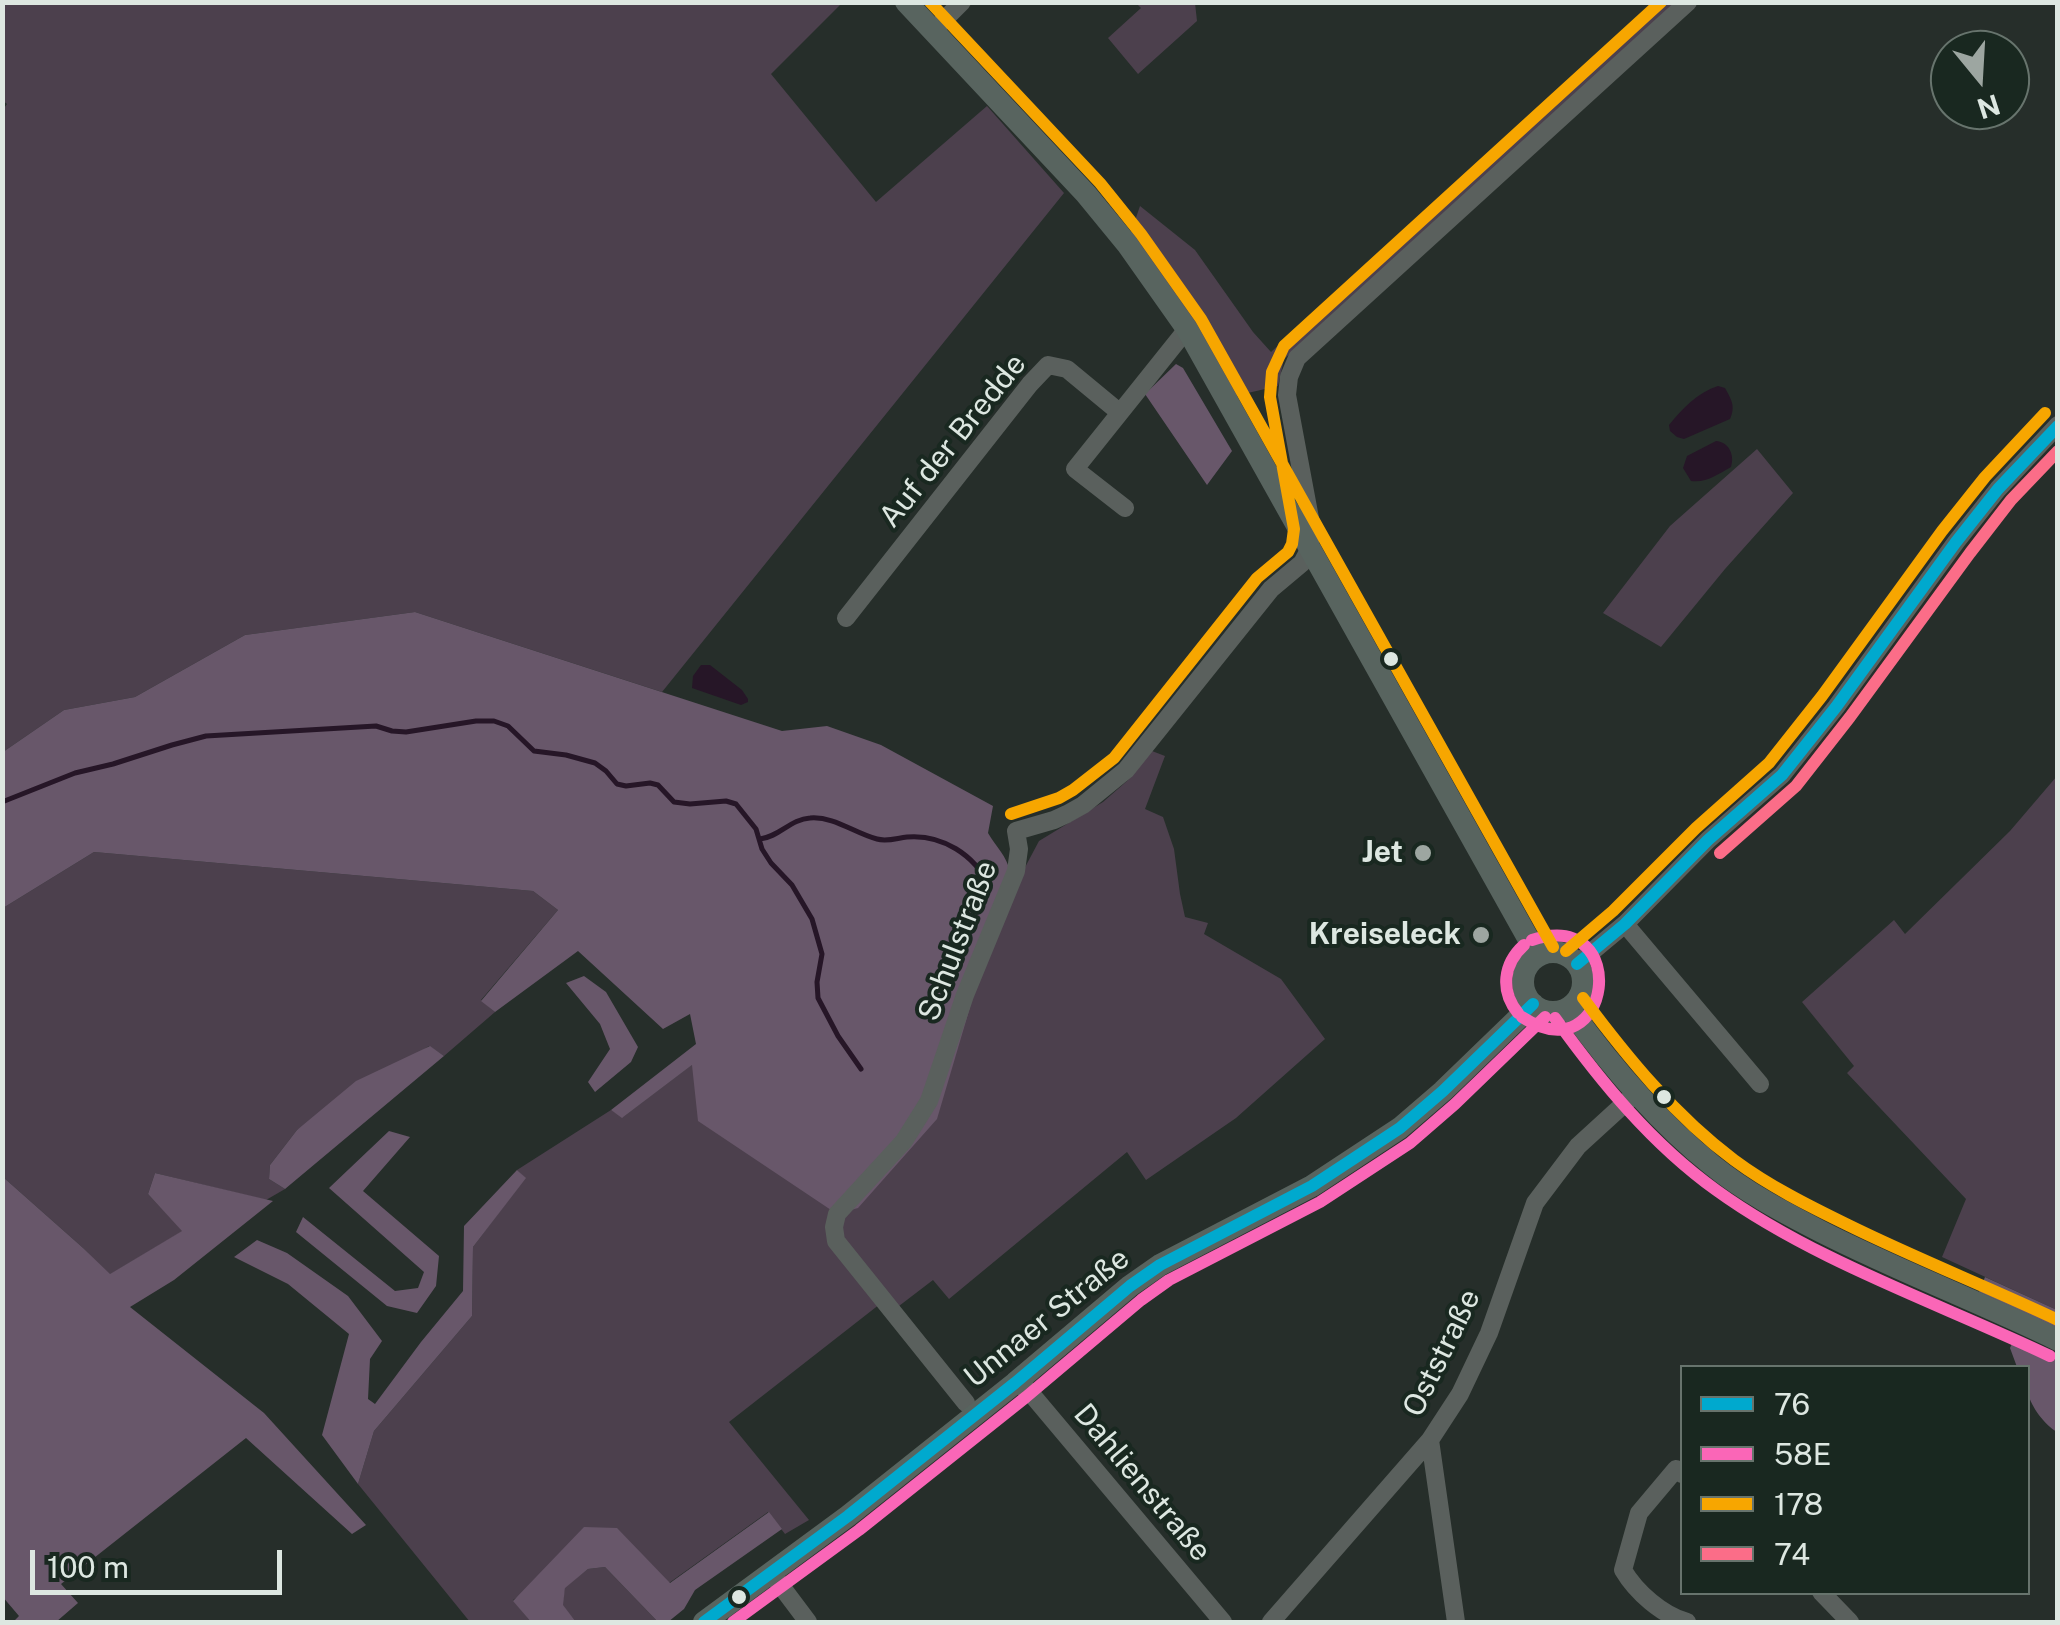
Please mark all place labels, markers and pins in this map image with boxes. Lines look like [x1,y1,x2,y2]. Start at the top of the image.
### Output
unlabelled marker [1381,649,1401,669]
place label: Jet [1362,835,1403,871]
marker: Jet [1412,842,1434,864]
place label: Kreiseleck [1309,917,1461,953]
marker: Kreiseleck [1470,924,1492,946]
unlabelled marker [1654,1087,1674,1107]
unlabelled marker [729,1587,749,1607]

